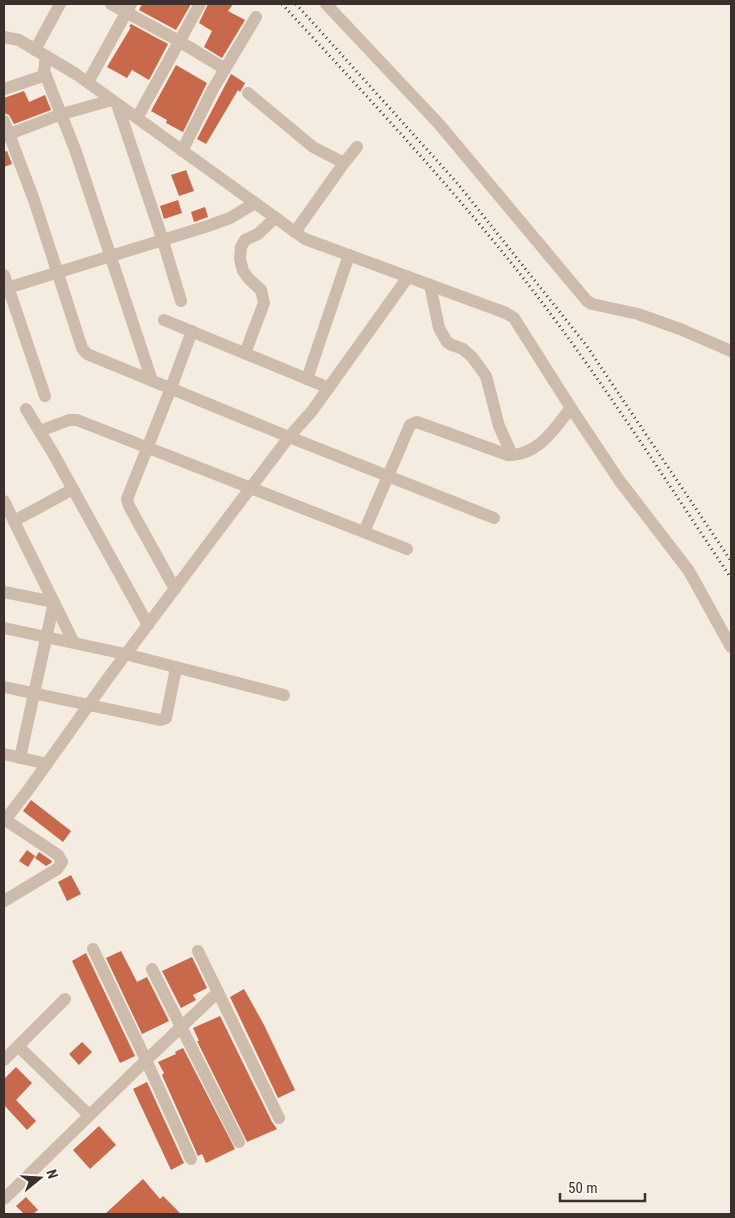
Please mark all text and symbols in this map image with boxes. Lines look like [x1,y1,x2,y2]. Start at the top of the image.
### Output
north arrow [15,1153,65,1203]
text: N [43,1167,61,1181]
scale bar [560,1170,645,1202]
text: 50 m [568,1179,598,1197]

